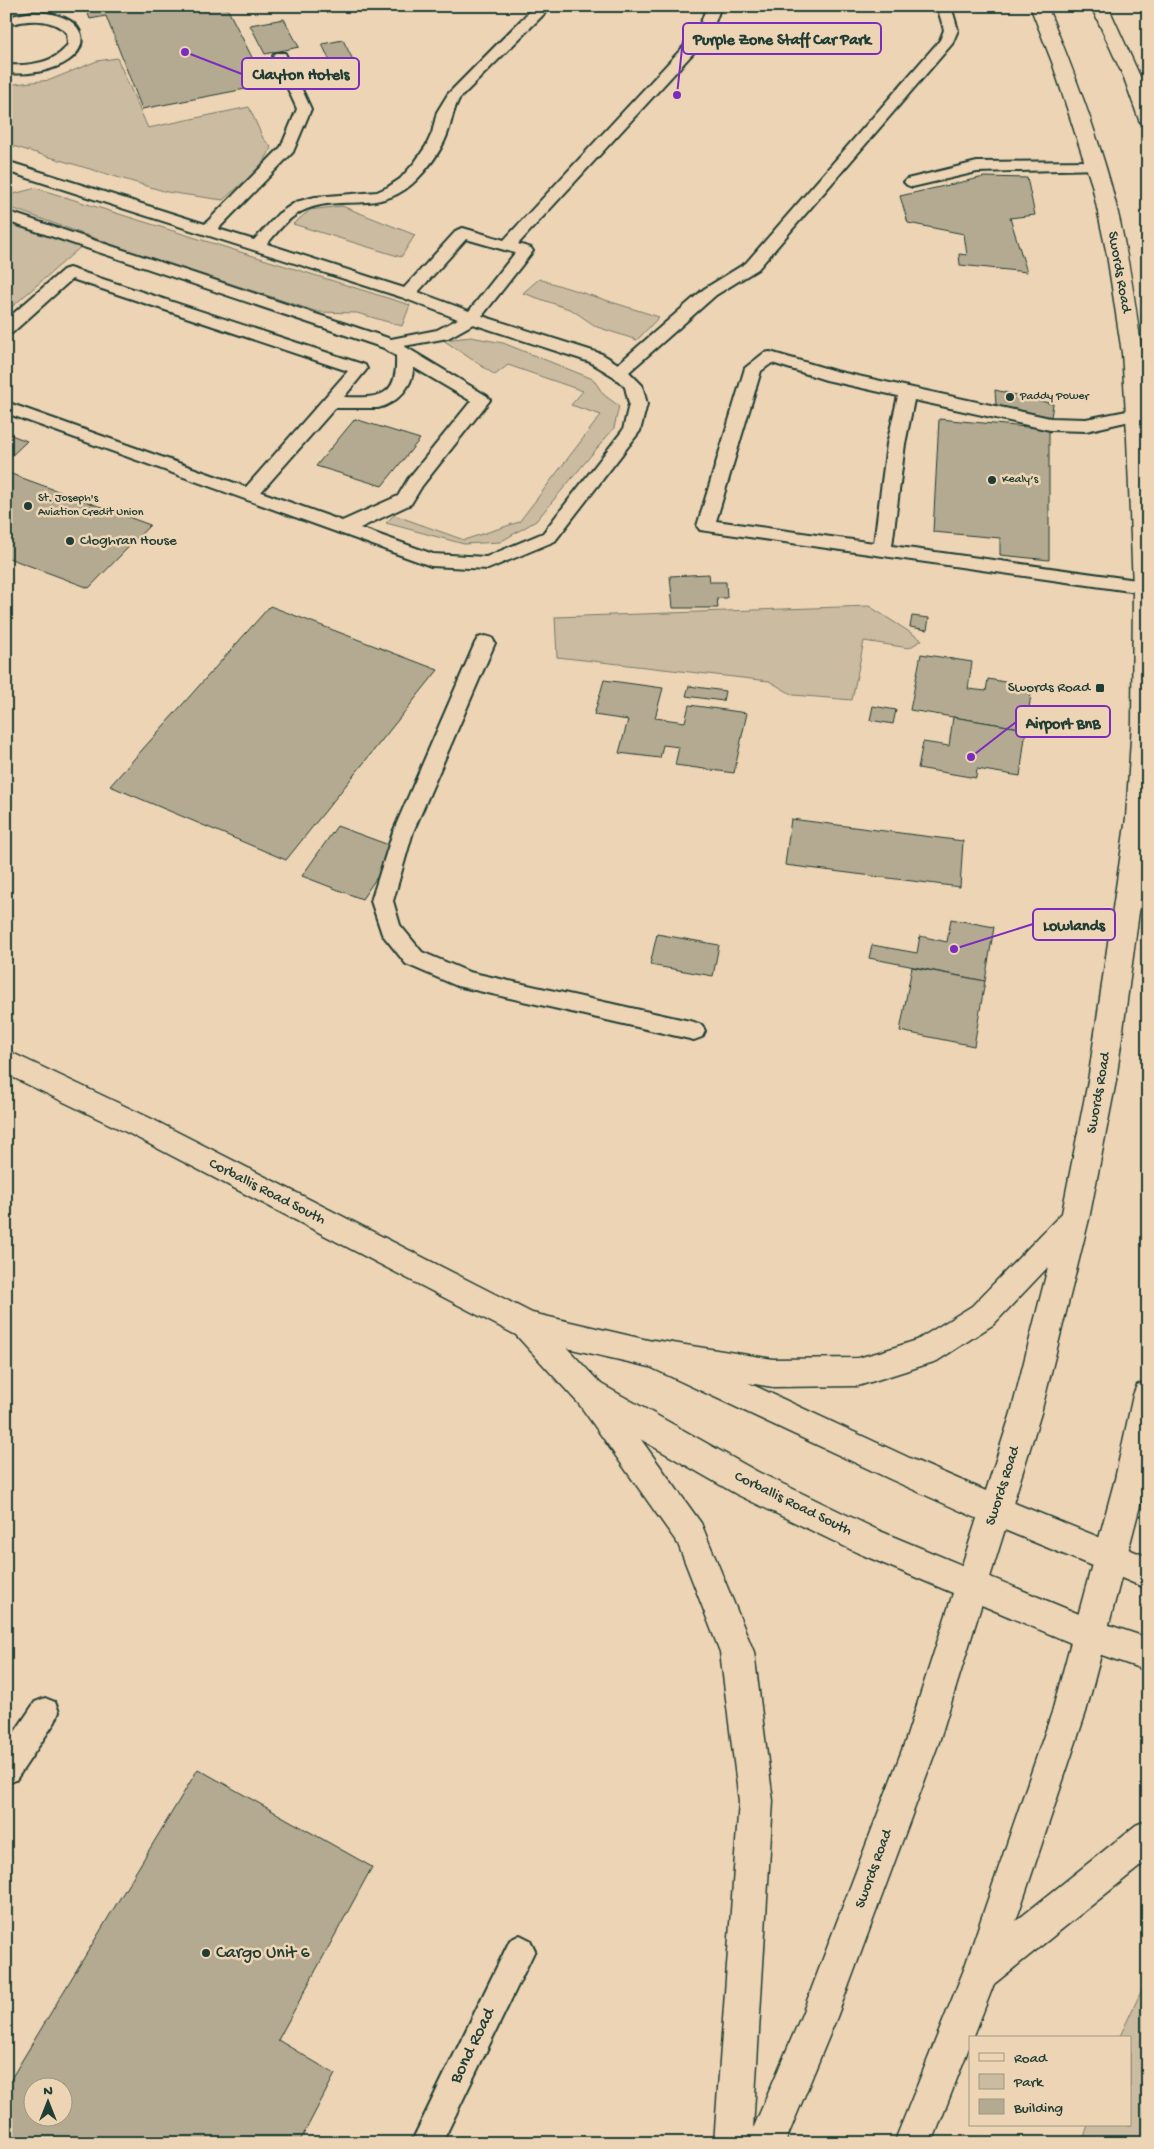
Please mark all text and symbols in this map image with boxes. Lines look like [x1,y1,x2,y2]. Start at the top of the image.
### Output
callout: Purple Zone Staff Car Park [683,23,881,54]
text: Purple Zone Staff Car Park [692,31,873,51]
callout: Clayton Hotels [242,58,359,89]
text: Clayton Hotels [252,67,351,86]
street label: Swords Road [1103,230,1135,315]
place label: Paddy Power [1019,390,1090,404]
marker: Paddy Power [1004,391,1016,403]
place label: Kealy’s [1002,473,1039,487]
marker: Kealy’s [986,474,998,486]
place label: St. Joseph's Aviation Credit Union [38,492,144,520]
marker: St. Joseph's Aviation Credit Union [22,500,34,512]
place label: Cloghran House [80,532,177,550]
marker: Cloghran House [64,535,76,547]
place label: Swords Road [1008,679,1091,697]
marker: Swords Road [1094,682,1106,694]
callout: Airport BnB [1016,706,1110,737]
text: Airport BnB [1025,716,1101,735]
callout: Lowlands [1033,909,1115,940]
text: Lowlands [1043,918,1106,937]
street label: Swords Road [1083,1050,1115,1135]
street label: Corballis Road South [206,1155,328,1229]
street label: Swords Road [982,1443,1025,1528]
street label: Corballis Road South [731,1468,855,1540]
street label: Swords Road [851,1826,897,1911]
place label: Cargo Unit 6 [216,1943,310,1964]
marker: Cargo Unit 6 [200,1947,212,1959]
street label: Bond Road [445,2004,501,2088]
legend [969,2036,1132,2126]
text: Road [1014,2050,1048,2068]
text: Park [1013,2074,1044,2092]
north arrow [22,2076,72,2126]
text: N [43,2083,53,2100]
text: Building [1013,2100,1063,2118]

